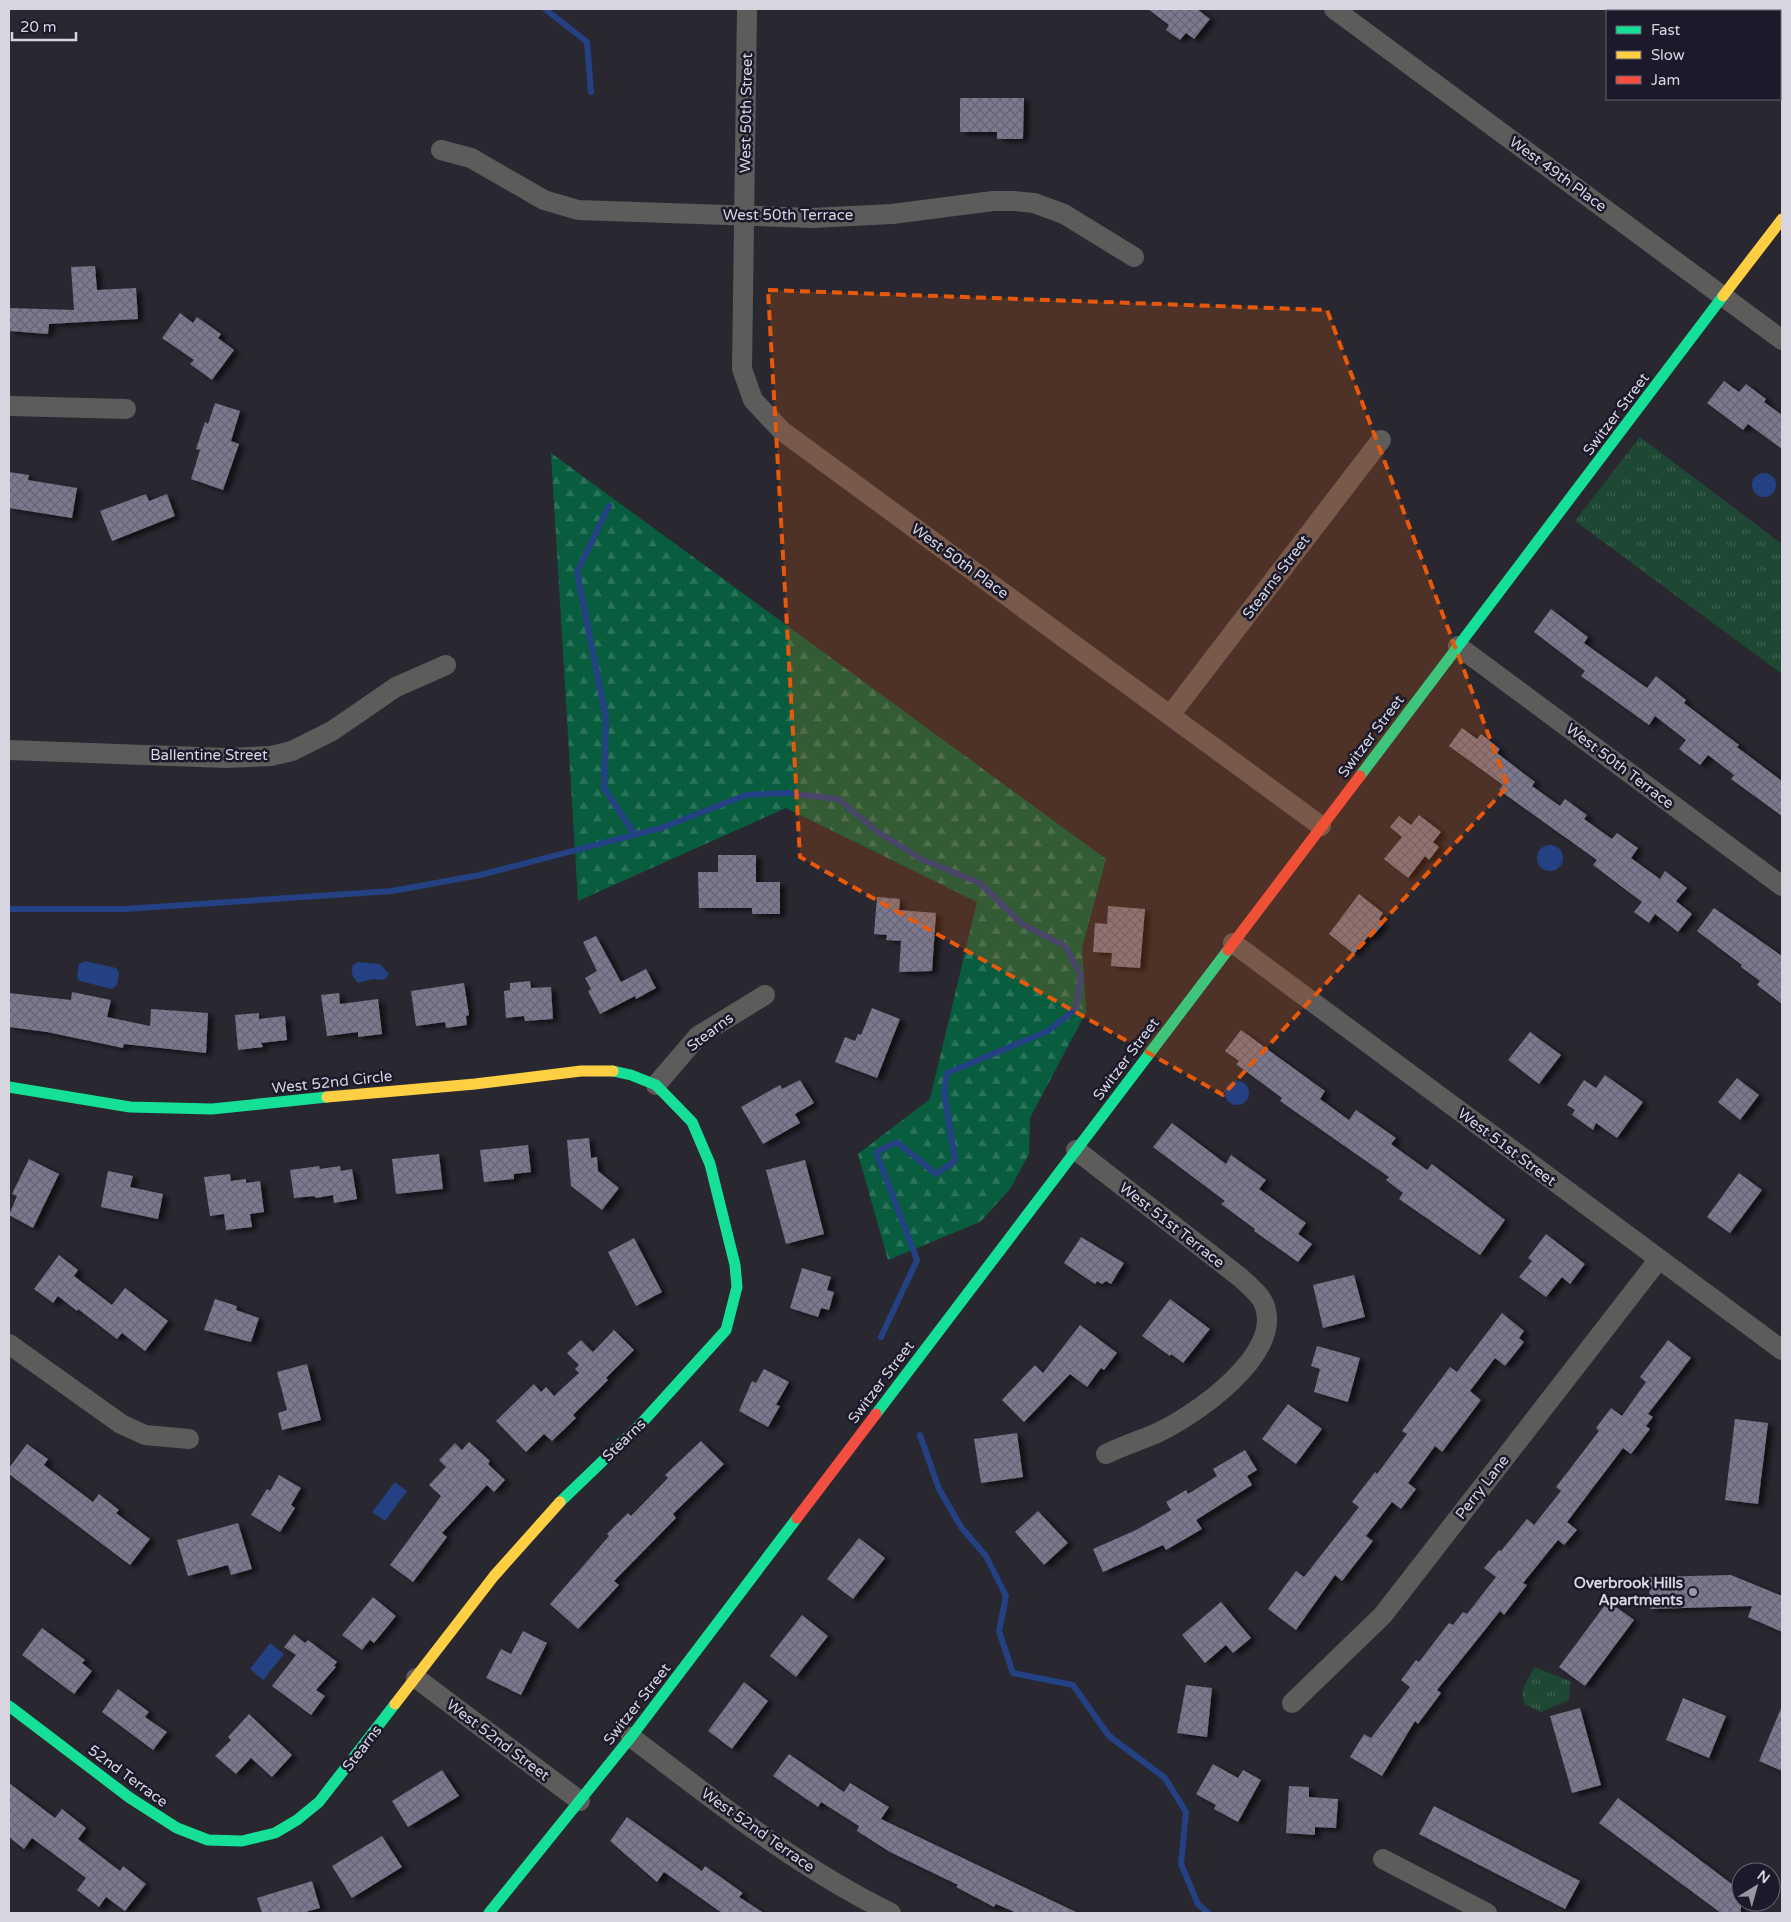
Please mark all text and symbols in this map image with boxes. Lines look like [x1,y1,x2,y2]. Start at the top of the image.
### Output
scale bar [12,10,76,42]
legend [1606,10,1781,100]
text: 20 m [20,18,57,36]
text: Fast [1651,21,1681,39]
text: Slow [1651,46,1685,64]
street label: West 50th Street [736,52,756,173]
text: Jam [1651,71,1680,89]
street label: West 49th Place [1506,133,1610,215]
street label: West 50th Terrace [723,206,853,224]
street label: Switzer Street [1579,369,1653,459]
street label: West 50th Place [908,520,1012,602]
street label: Stearns Street [1239,531,1314,622]
street label: Switzer Street [1334,691,1408,781]
street label: West 50th Terrace [1563,720,1677,812]
street label: Ballentine Street [150,746,268,764]
street label: Stearns [683,1009,737,1055]
street label: Switzer Street [1089,1014,1163,1104]
street label: West 52nd Circle [271,1067,393,1097]
street label: West 51st Street [1454,1104,1560,1190]
street label: West 51st Terrace [1116,1178,1228,1272]
street label: Switzer Street [844,1337,918,1427]
street label: Stearns [598,1415,650,1465]
street label: Perry Lane [1451,1451,1513,1523]
place label: Overbrook Hills Apartments [1574,1574,1683,1610]
marker: Overbrook Hills Apartments [1687,1586,1699,1598]
street label: Switzer Street [600,1659,675,1748]
street label: West 52nd Street [443,1696,553,1785]
street label: Stearns [338,1721,386,1775]
street label: 52nd Terrace [85,1741,171,1811]
street label: West 52nd Terrace [698,1784,818,1876]
north arrow [1731,1862,1781,1912]
text: N [1754,1867,1773,1887]

